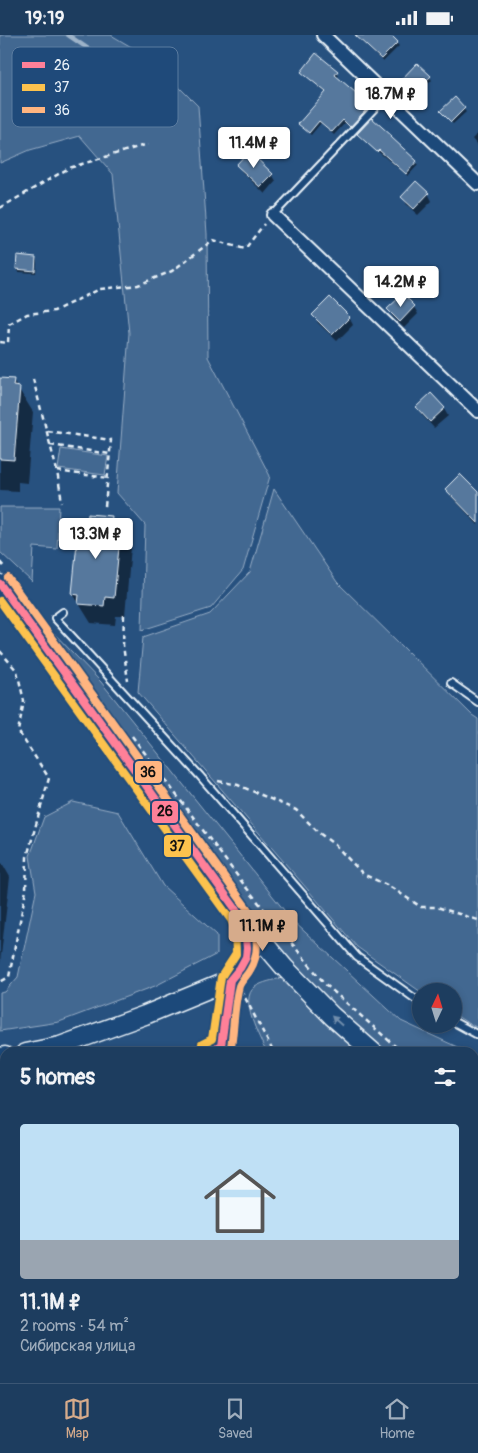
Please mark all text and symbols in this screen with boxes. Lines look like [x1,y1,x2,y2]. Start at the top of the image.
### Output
text: 19:19 [25,6,65,30]
legend [12,47,178,127]
text: 26 [54,57,70,74]
pin: 18.7M ₽ [345,77,437,120]
text: 37 [54,79,70,96]
text: 18.7M ₽ [366,84,416,104]
text: 36 [54,102,70,119]
pin: 11.4M ₽ [208,127,300,169]
text: 11.4M ₽ [229,133,279,153]
pin: 14.2M ₽ [355,265,447,308]
text: 14.2M ₽ [375,272,427,292]
pin: 13.3M ₽ [50,517,142,560]
text: 13.3M ₽ [70,524,122,544]
line badge: 36 [134,760,163,784]
text: 36 [140,764,156,781]
line badge: 26 [151,800,179,824]
text: 26 [157,803,173,820]
line badge: 37 [163,834,192,858]
text: 37 [169,838,185,855]
pin: 11.1M ₽ [217,909,309,952]
text: 11.1M ₽ [240,916,286,936]
north arrow [412,983,462,1033]
map controls [412,983,462,1033]
one-way arrow [331,1015,343,1027]
icon: filters [431,1063,459,1091]
text: 5 homes [20,1064,95,1091]
icon: home [195,1156,285,1246]
text: 11.1M ₽ [20,1289,82,1316]
text: 2 rooms · 54 m² [20,1316,129,1336]
text: Сибирская улица [20,1336,136,1356]
tab: Map [63,1395,91,1442]
tab: Saved [218,1395,253,1442]
tab: Home [379,1395,415,1442]

